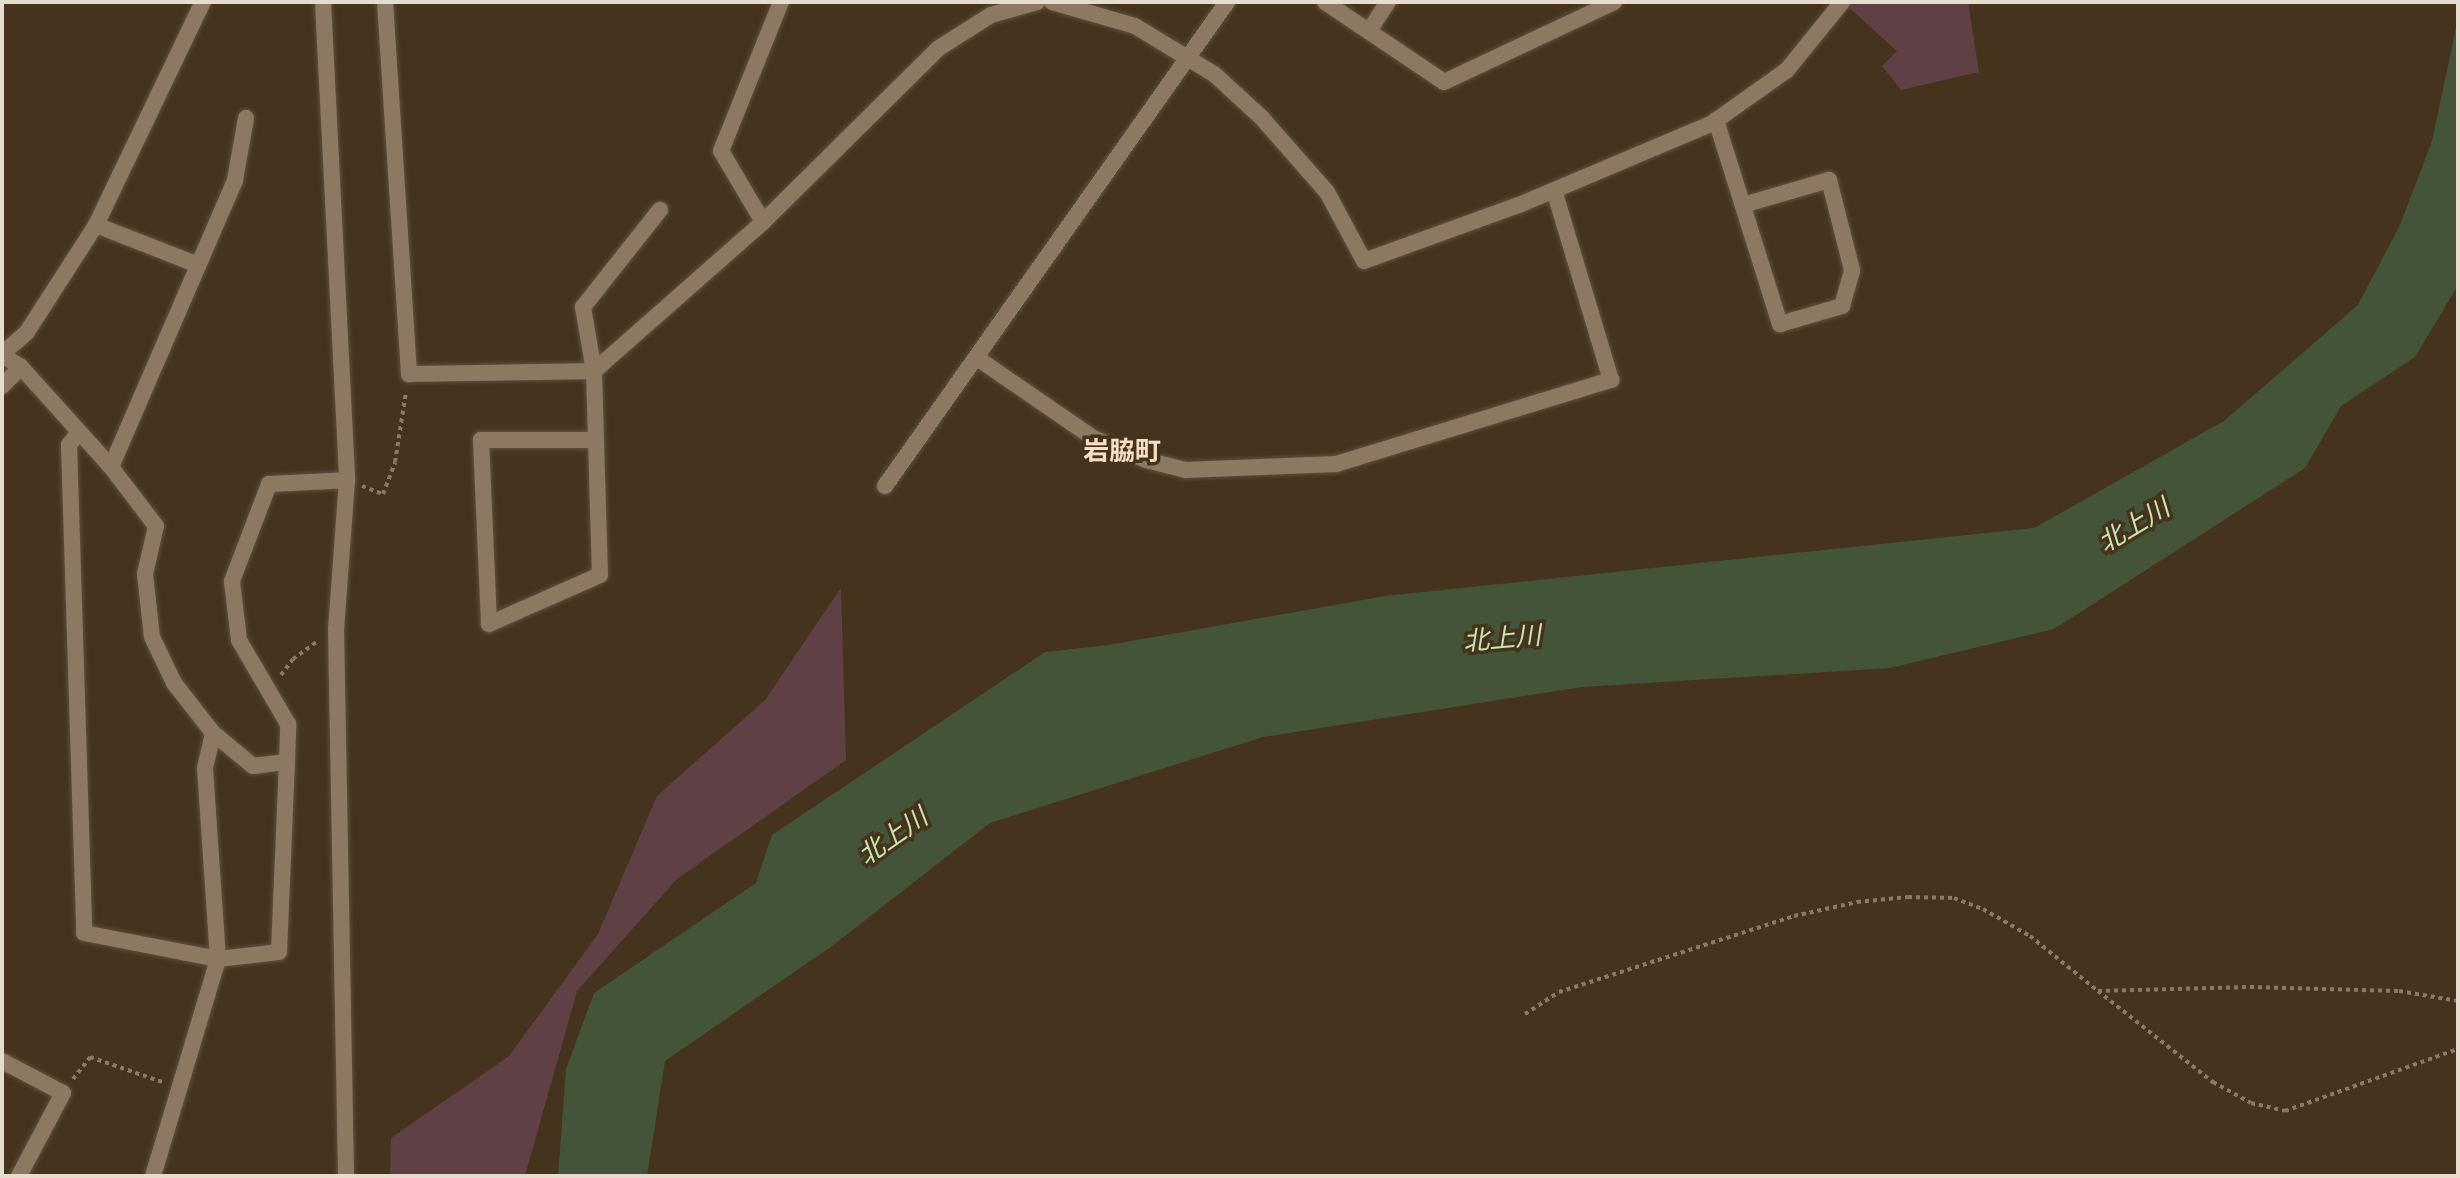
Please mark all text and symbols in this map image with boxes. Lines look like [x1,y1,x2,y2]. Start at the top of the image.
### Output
district label: 岩脇町 [1083,436,1161,468]
water label: 北上川 [2093,493,2175,559]
water label: 北上川 [1462,620,1542,658]
water label: 北上川 [852,802,934,872]

